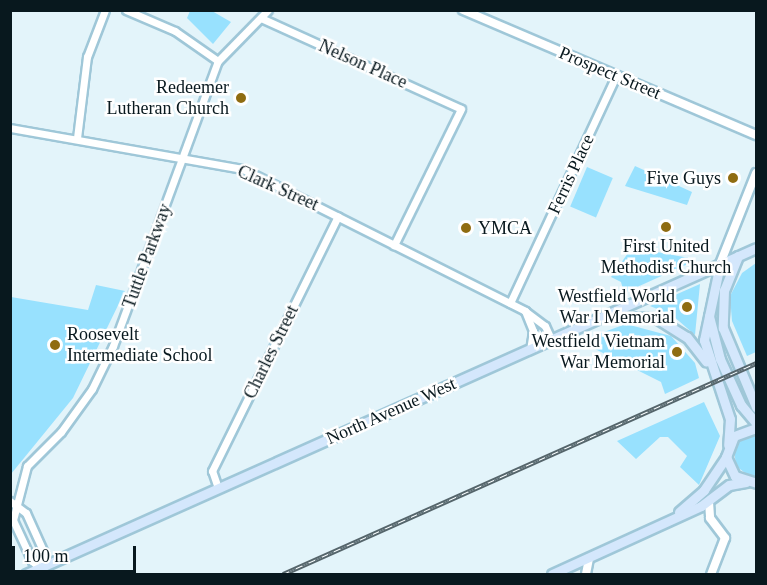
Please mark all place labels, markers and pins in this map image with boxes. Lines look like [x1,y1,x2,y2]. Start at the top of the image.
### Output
place label: Redeemer Lutheran Church [107,77,229,119]
marker: Redeemer Lutheran Church [234,91,248,105]
place label: Five Guys [646,167,721,189]
marker: Five Guys [726,171,740,185]
place label: YMCA [478,217,532,239]
marker: First United Methodist Church [659,220,673,234]
marker: YMCA [459,221,473,235]
place label: First United Methodist Church [601,236,731,278]
place label: Westfield World War I Memorial [557,286,675,328]
marker: Westfield World War I Memorial [680,300,694,314]
place label: Roosevelt Intermediate School [67,324,212,366]
place label: Westfield Vietnam War Memorial [531,331,665,374]
marker: Roosevelt Intermediate School [48,338,62,352]
marker: Westfield Vietnam War Memorial [670,345,684,359]

